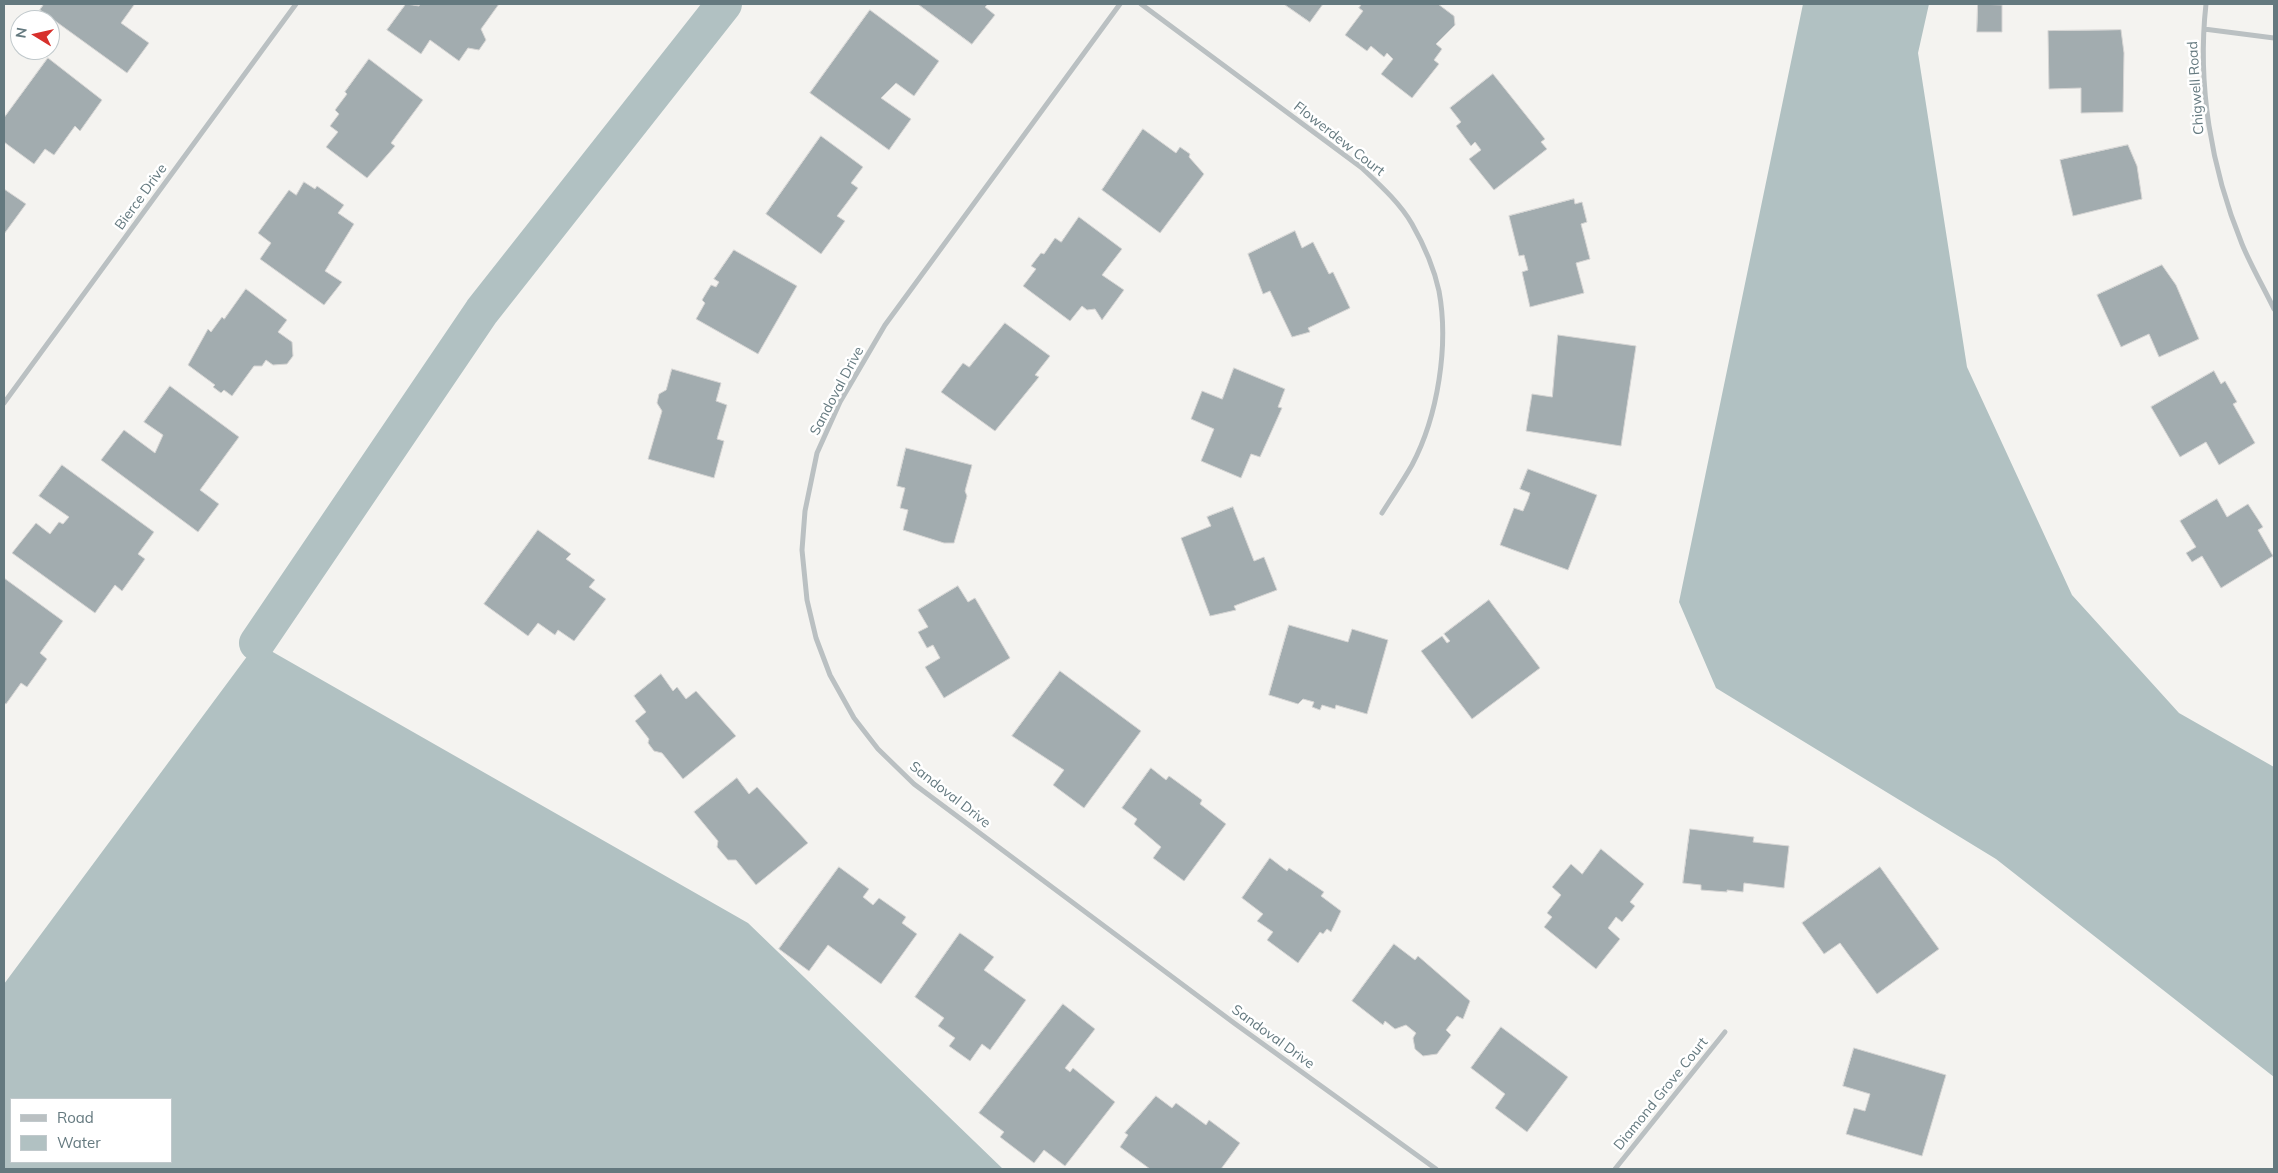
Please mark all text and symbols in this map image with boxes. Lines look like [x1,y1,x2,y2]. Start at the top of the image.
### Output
north arrow [10,10,60,60]
text: N [11,26,31,39]
street label: Chigwell Road [2184,41,2208,135]
street label: Flowerdew Court [1290,98,1388,180]
street label: Bierce Drive [111,161,171,233]
street label: Sandoval Drive [807,344,867,438]
street label: Sandoval Drive [906,758,994,832]
street label: Sandoval Drive [1228,1001,1318,1073]
street label: Diamond Grove Court [1610,1034,1712,1154]
legend [10,1098,172,1163]
text: Road [57,1108,94,1127]
text: Water [57,1133,101,1152]

